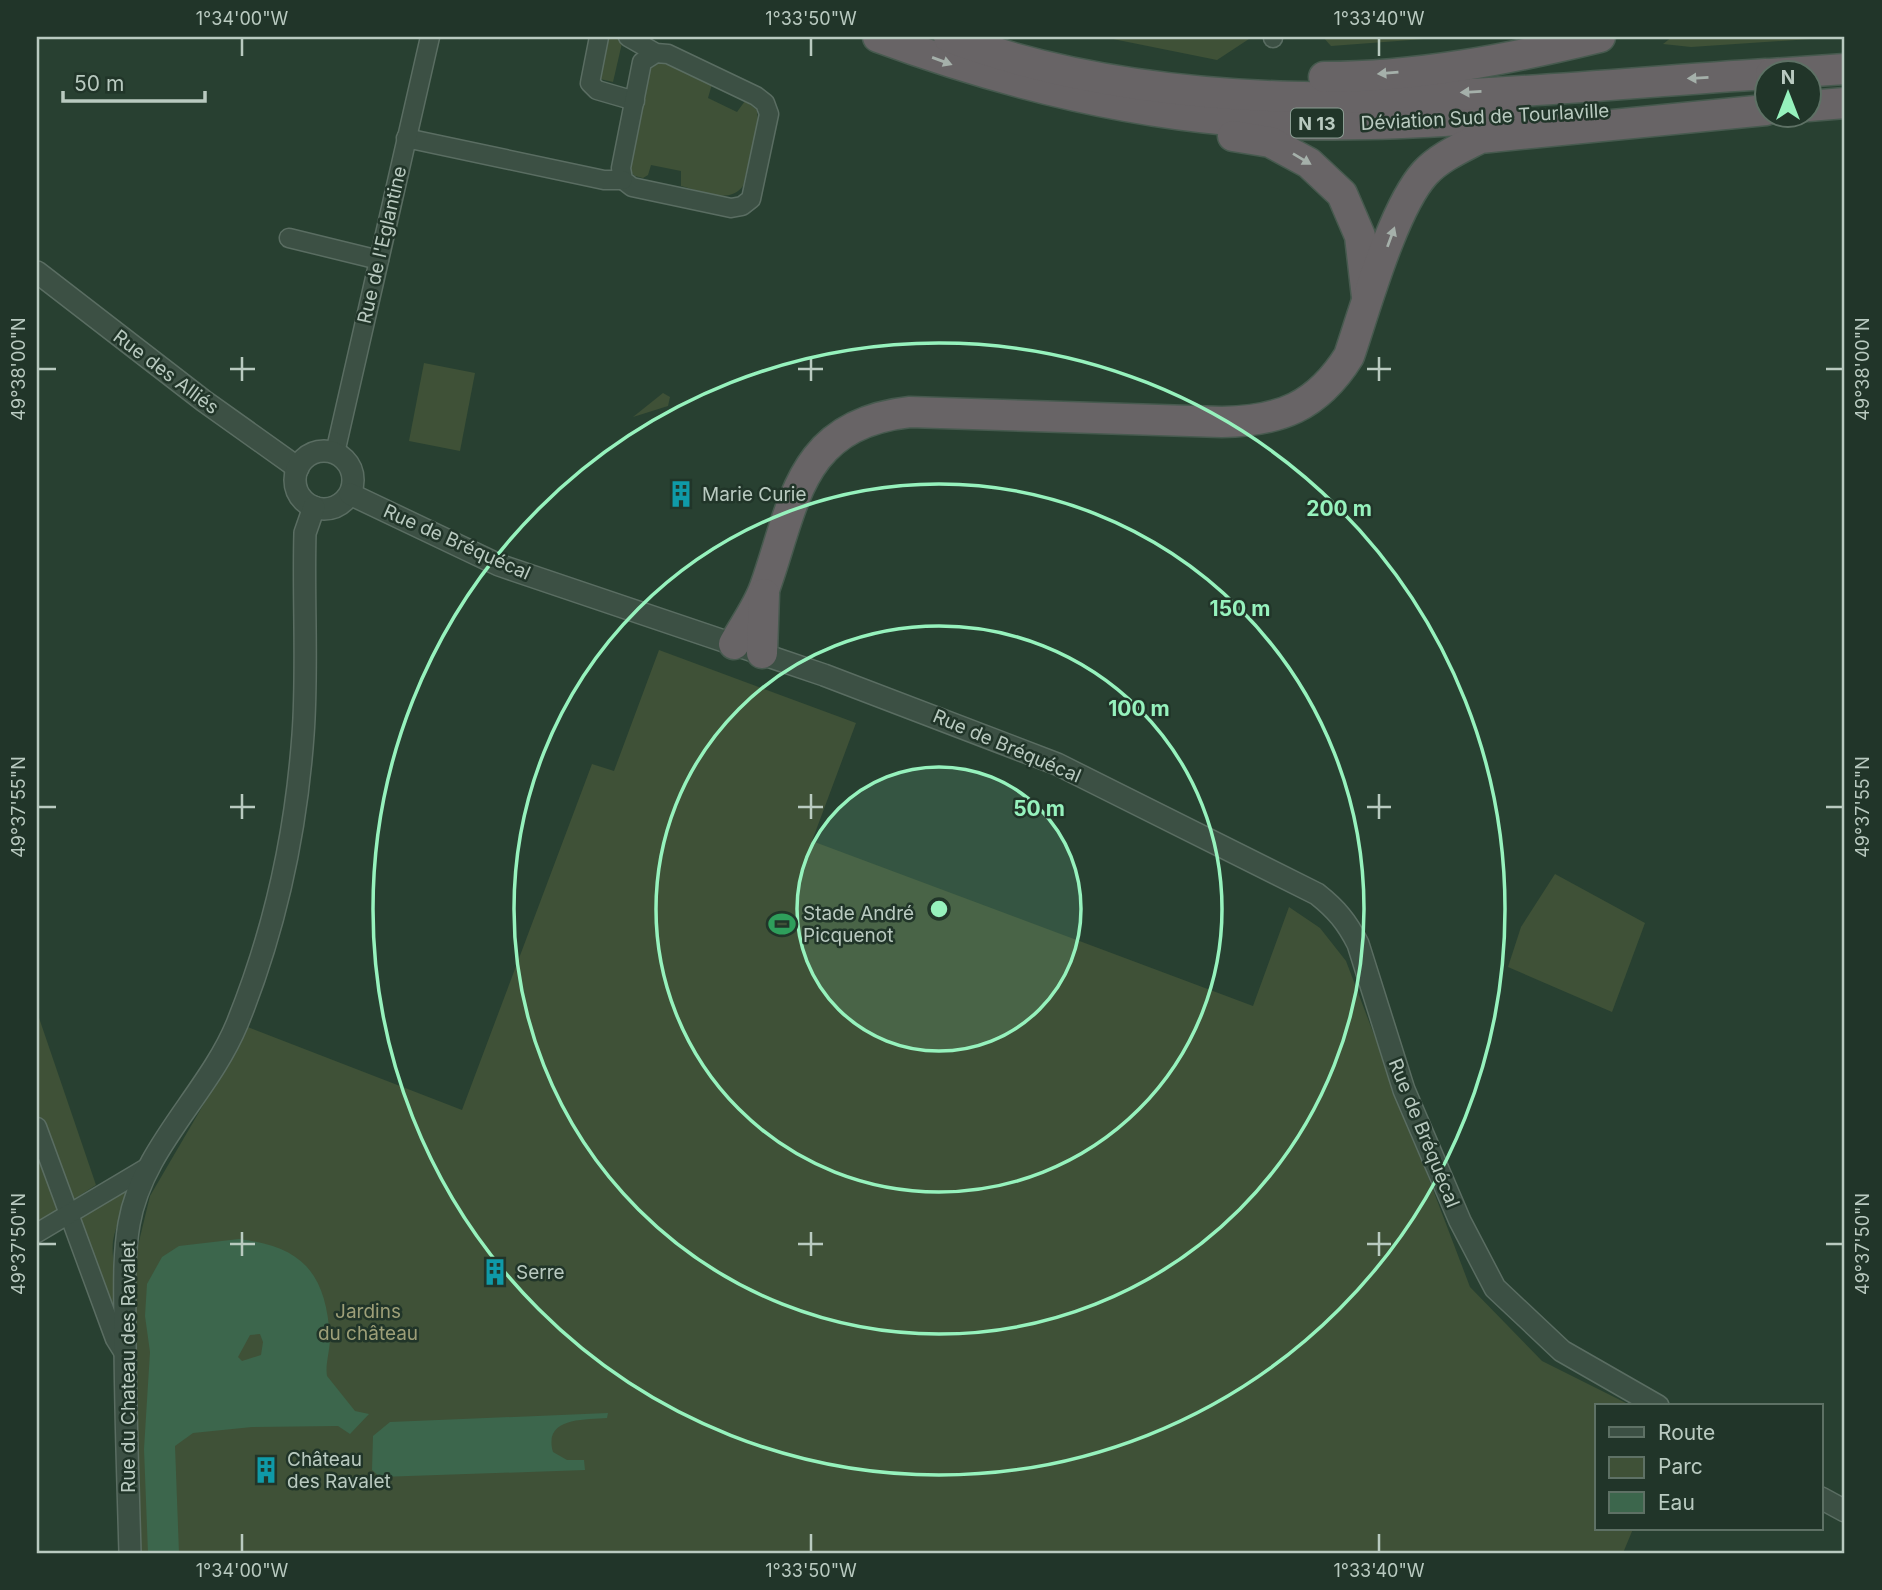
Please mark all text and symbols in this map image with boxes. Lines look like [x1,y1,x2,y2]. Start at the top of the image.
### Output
text: 1°34'00"W [196,8,289,29]
text: 1°33'50"W [765,8,857,29]
text: 1°33'40"W [1333,8,1425,29]
one-way arrow [932,55,953,66]
scale bar [63,60,205,104]
north arrow [1752,60,1822,130]
text: N [1781,66,1795,89]
one-way arrow [1377,68,1399,79]
text: 50 m [74,71,124,96]
one-way arrow [1687,73,1709,84]
one-way arrow [1460,86,1482,97]
street label: Déviation Sud de Tourlaville [1360,99,1610,135]
road number: N 13 [1291,109,1343,138]
one-way arrow [1292,153,1311,166]
street label: Rue de l'Eglantine [353,164,411,326]
one-way arrow [1386,227,1397,248]
text: 49°38'00"N [8,317,29,421]
text: 49°38'00"N [1852,317,1873,421]
street label: Rue des Alliés [109,325,223,419]
building icon: Marie Curie [666,479,696,509]
place label: Marie Curie [702,483,807,506]
text: 200 m [1306,496,1372,521]
street label: Rue de Bréquécal [380,499,534,585]
text: 150 m [1210,596,1270,621]
text: 100 m [1108,696,1170,721]
street label: Rue de Bréquécal [930,704,1084,788]
text: 49°37'55"N [8,756,29,858]
text: 49°37'55"N [1852,756,1873,858]
text: 50 m [1013,796,1065,821]
centre of rings [927,897,951,921]
place label: Stade André Picquenot [803,902,914,947]
sports icon: Stade André Picquenot [767,909,797,939]
street label: Rue de Bréquécal [1384,1055,1464,1211]
text: 49°37'50"N [8,1193,29,1295]
text: 49°37'50"N [1852,1193,1873,1295]
street label: Rue du Chateau des Ravalet [117,1241,140,1493]
building icon: Serre [480,1257,510,1287]
place label: Serre [516,1261,565,1284]
park label: Jardins du château [318,1300,418,1345]
legend [1595,1404,1822,1530]
text: Route [1658,1420,1715,1445]
place label: Château des Ravalet [287,1448,391,1493]
text: Parc [1658,1454,1703,1479]
building icon: Château des Ravalet [251,1455,281,1485]
text: Eau [1658,1490,1695,1515]
text: 1°34'00"W [196,1560,289,1581]
text: 1°33'50"W [765,1560,857,1581]
text: 1°33'40"W [1333,1560,1425,1581]

